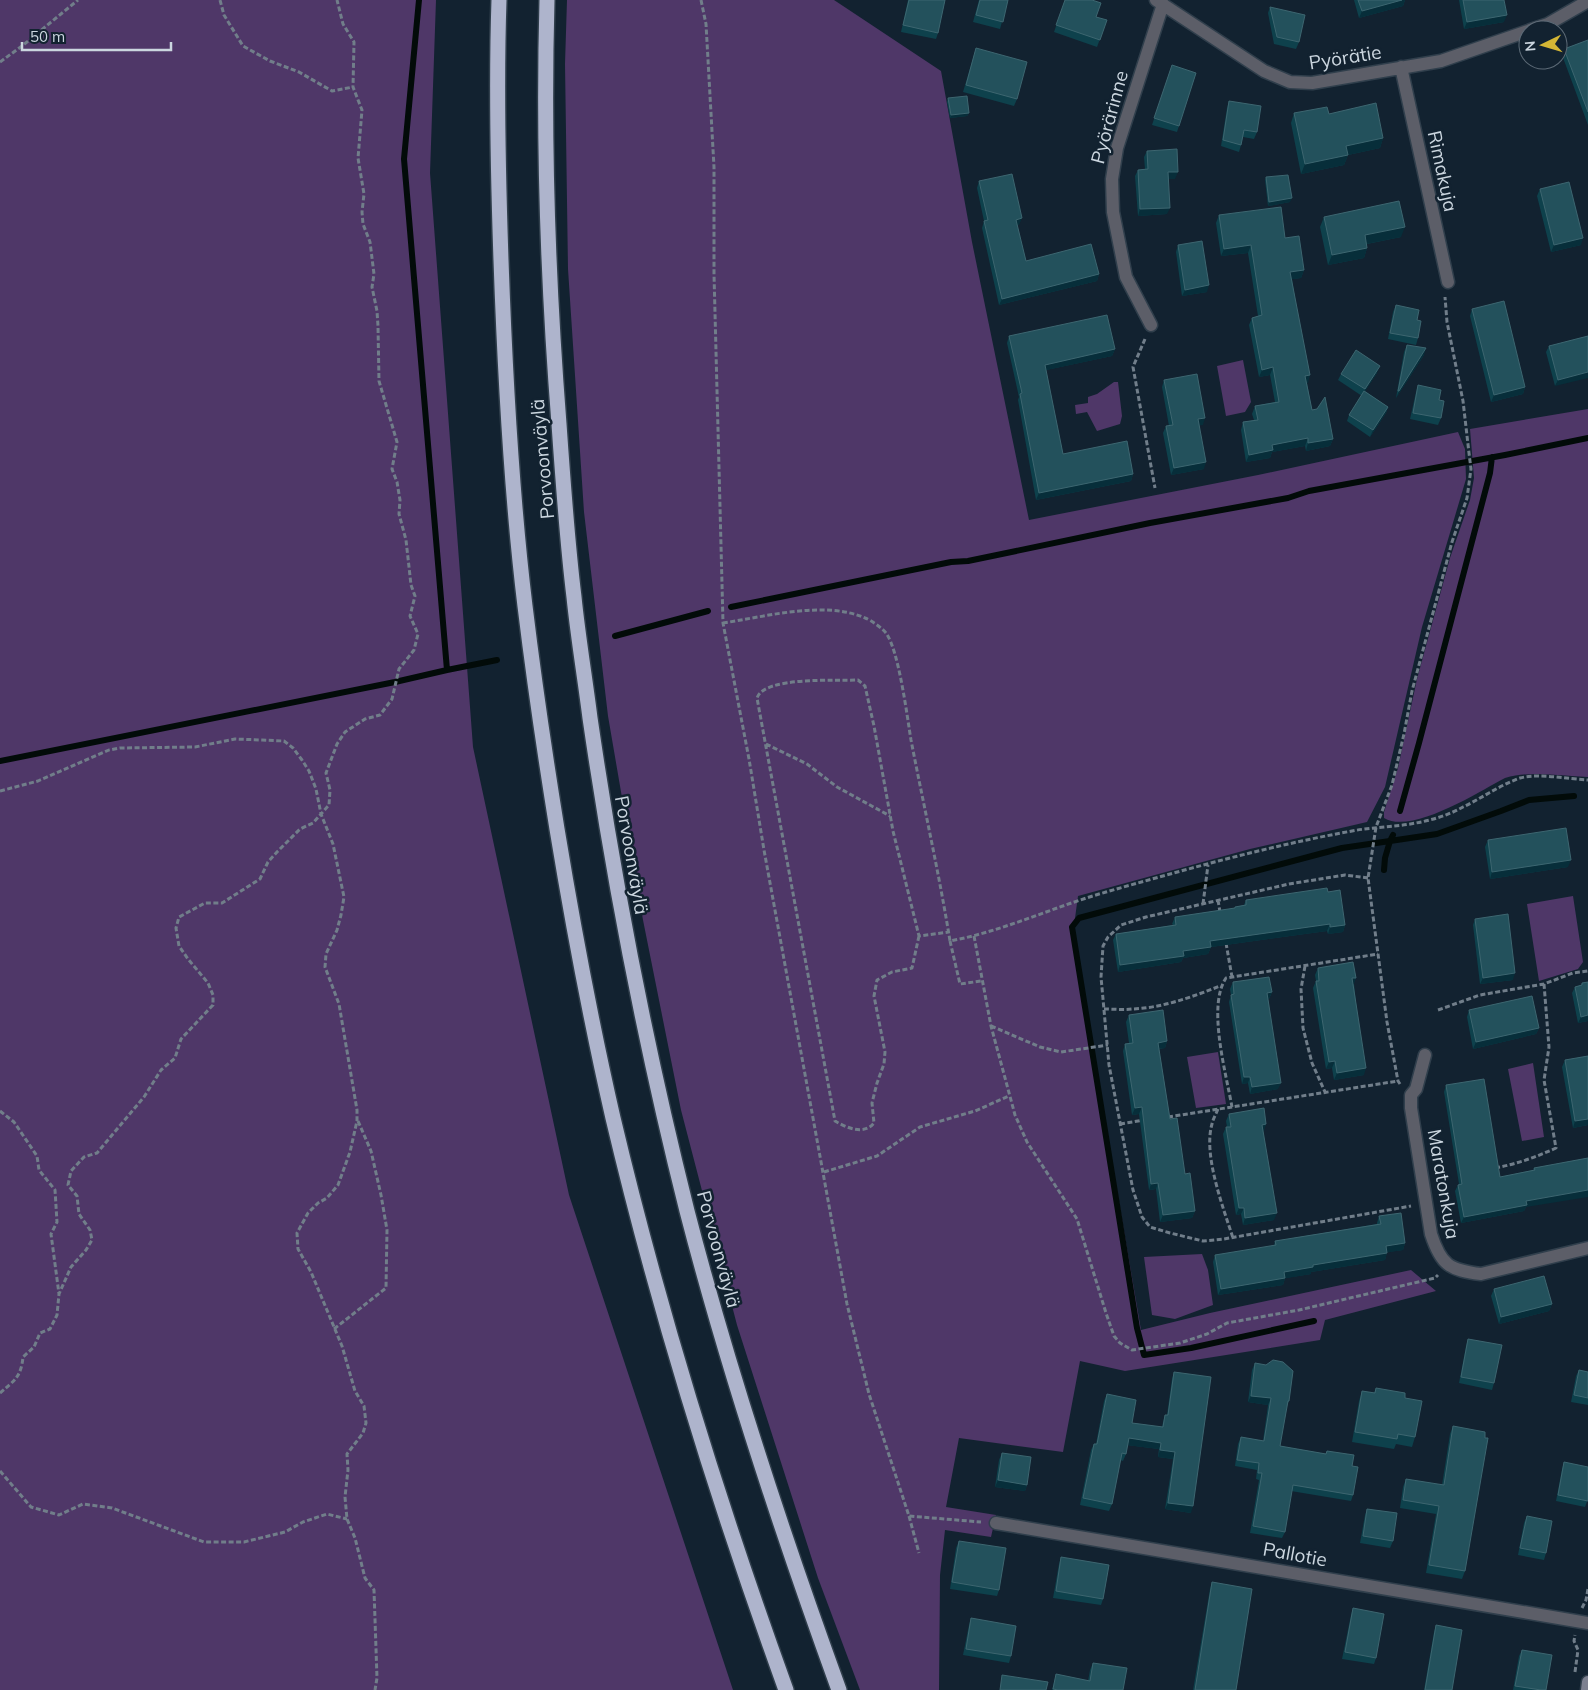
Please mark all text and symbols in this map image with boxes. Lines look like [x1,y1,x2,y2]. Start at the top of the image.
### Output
scale bar [22,20,171,52]
north arrow [1518,20,1568,70]
text: 50 m [30,27,65,46]
street label: Pyörätie [1307,39,1383,75]
text: N [1521,40,1539,52]
street label: Pyörärinne [1085,68,1133,166]
street label: Rimakuja [1423,128,1463,214]
street label: Porvoonväylä [525,398,559,520]
street label: Porvoonväylä [610,794,654,916]
street label: Maratonkuja [1423,1127,1465,1241]
street label: Porvoonväylä [692,1188,746,1310]
street label: Pallotie [1261,1537,1329,1571]

